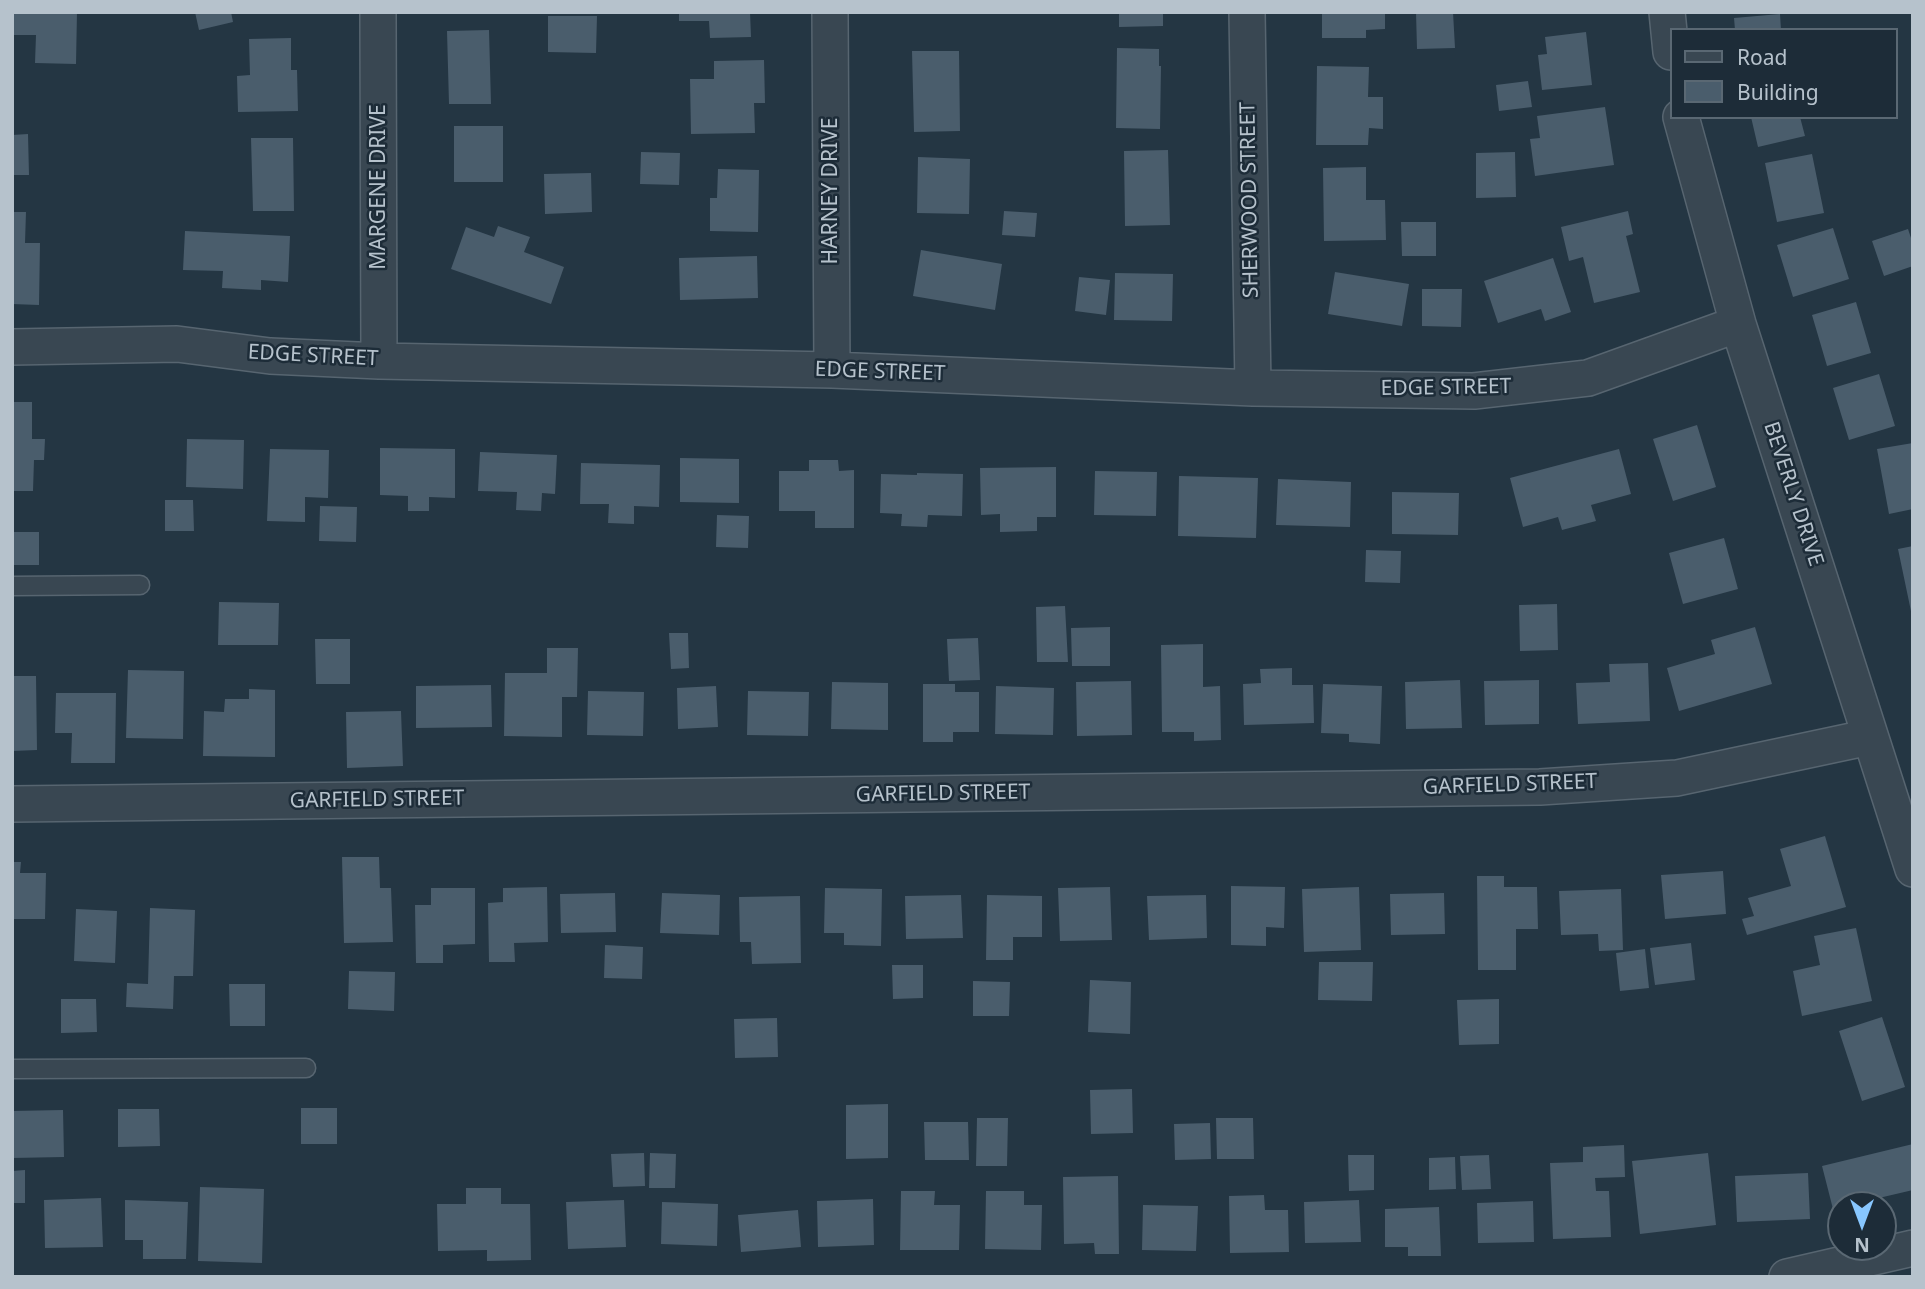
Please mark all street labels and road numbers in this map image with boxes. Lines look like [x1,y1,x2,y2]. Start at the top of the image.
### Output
street label: SHERWOOD STREET [1236,102,1264,298]
street label: MARGENE DRIVE [366,104,392,270]
street label: HARNEY DRIVE [818,118,844,264]
street label: EDGE STREET [247,340,379,372]
street label: EDGE STREET [814,357,946,387]
street label: EDGE STREET [1380,374,1512,402]
street label: BEVERLY DRIVE [1758,419,1828,569]
street label: GARFIELD STREET [1422,769,1598,801]
street label: GARFIELD STREET [856,780,1030,808]
street label: GARFIELD STREET [290,786,464,814]

